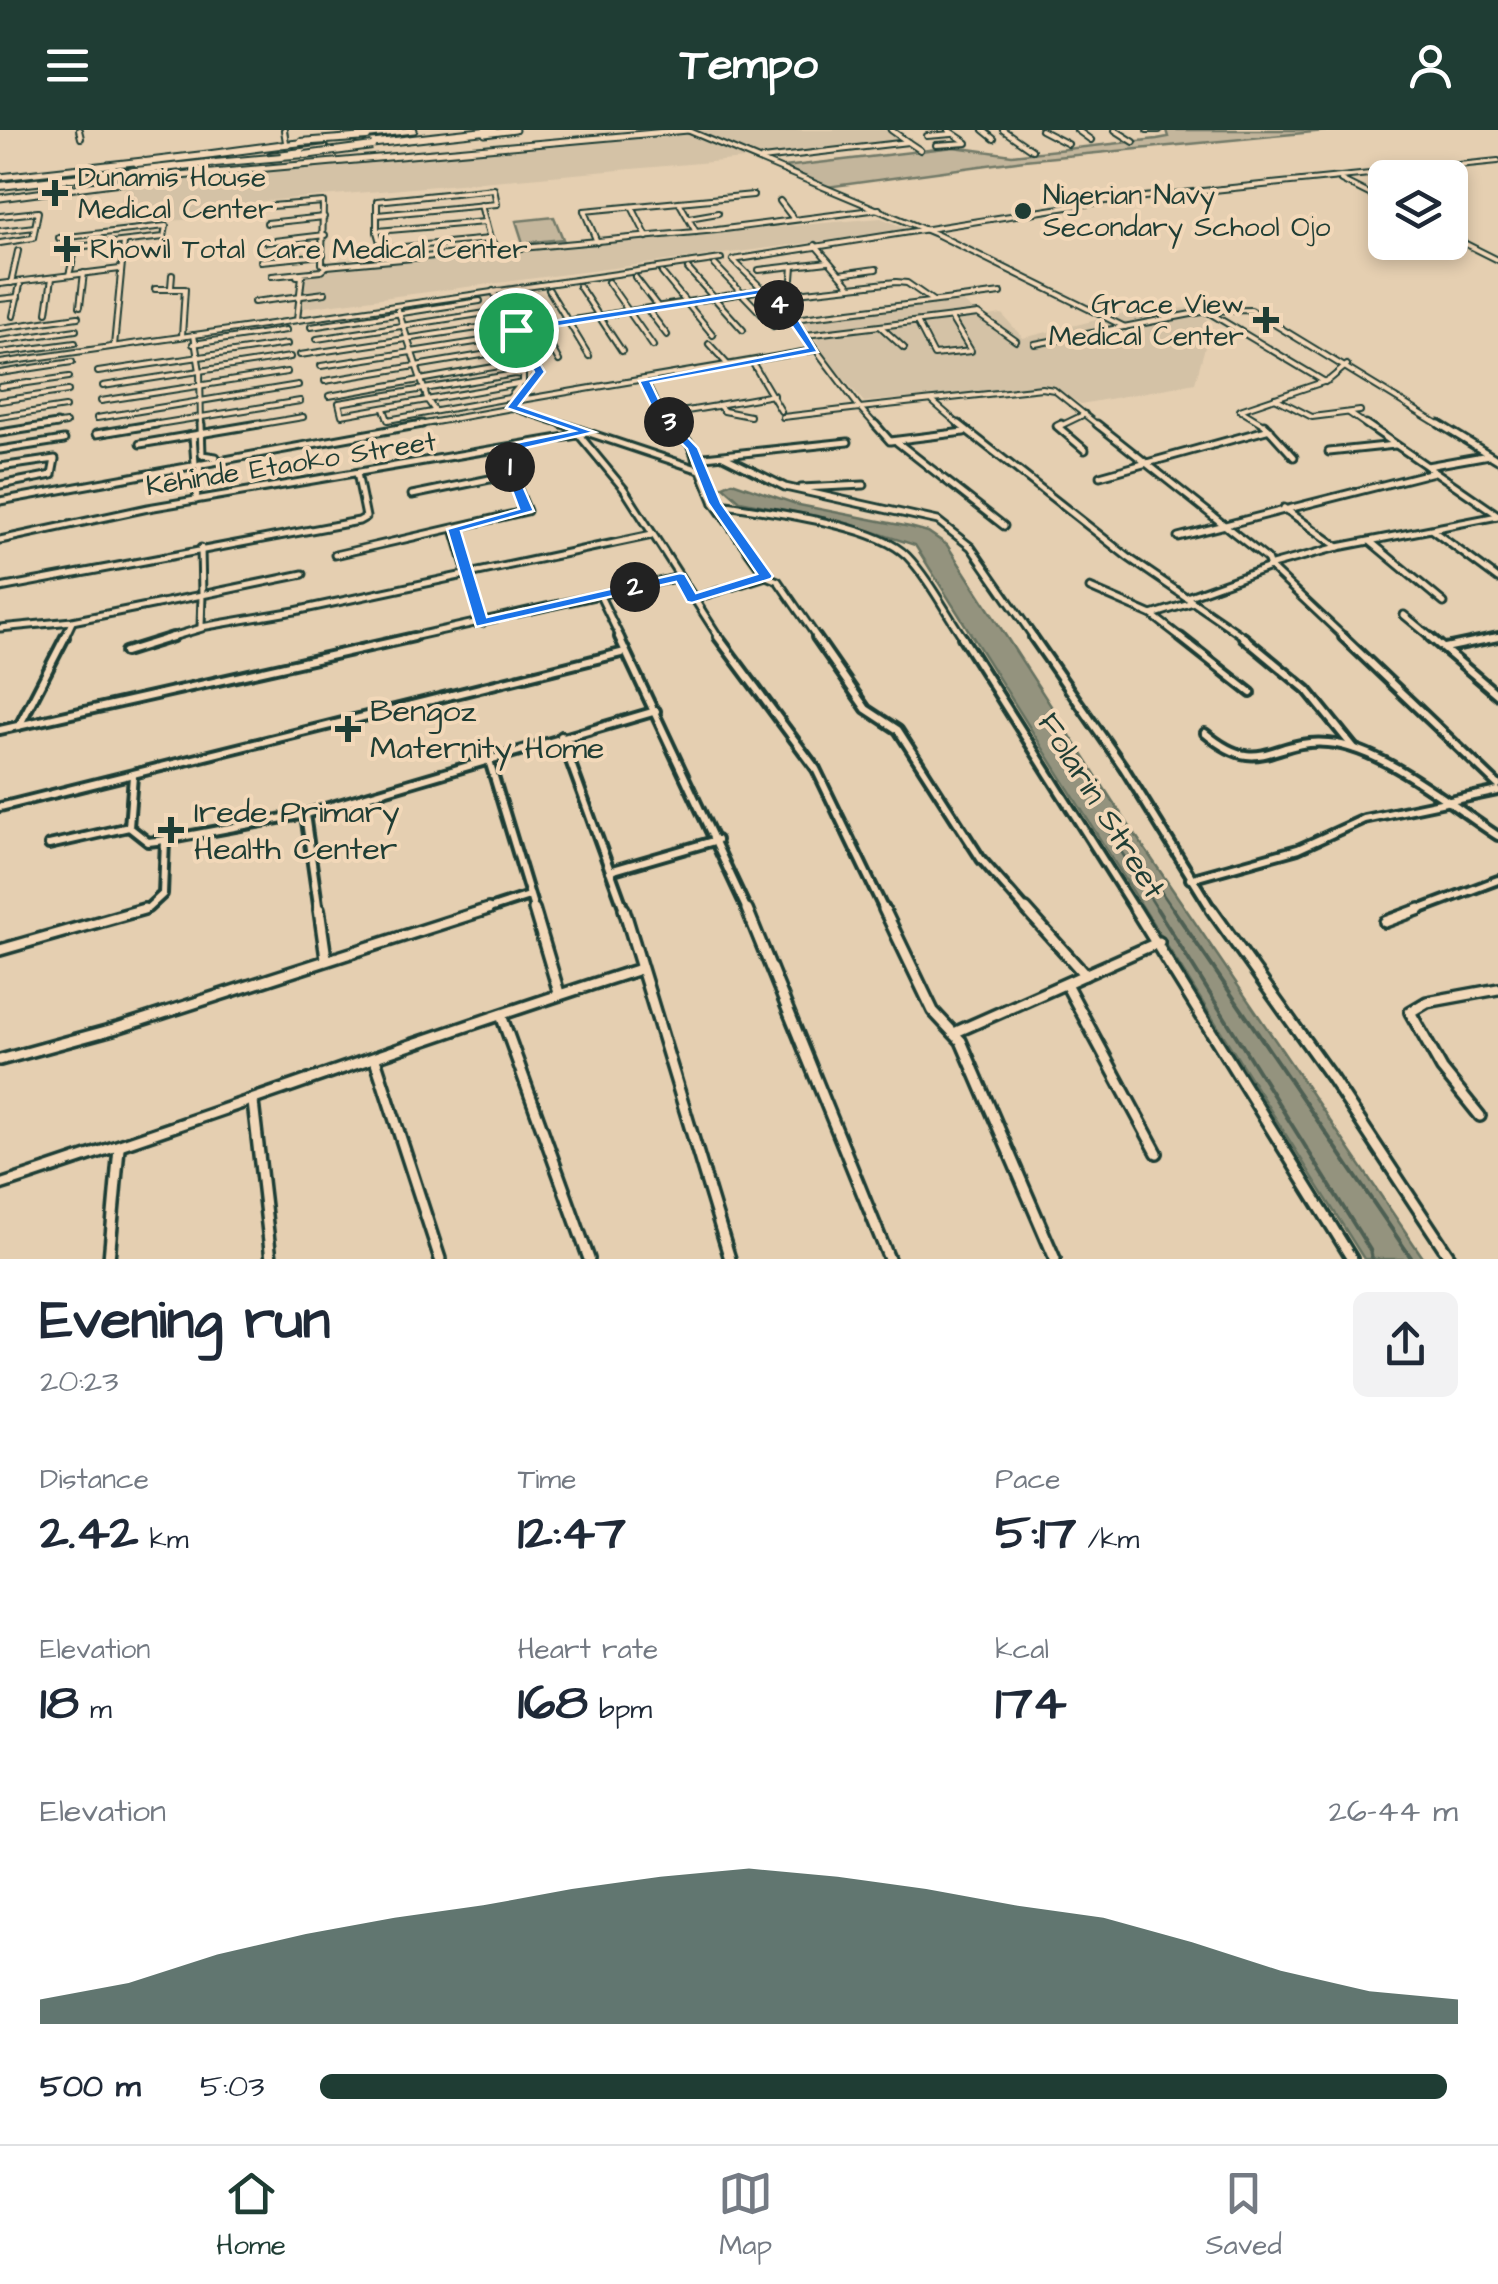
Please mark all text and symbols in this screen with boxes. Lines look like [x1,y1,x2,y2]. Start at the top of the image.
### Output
text: Tempo [680,34,818,96]
icon: menu [40,38,95,93]
icon: person [1403,38,1458,93]
place label: Dunamis House Medical Center [78,158,273,229]
map controls [1368,160,1468,260]
button: layers [1368,160,1468,260]
place label: Nigerian Navy Secondary School Ojo [1043,176,1331,249]
marker: Dunamis House Medical Center [42,180,68,206]
marker: Nigerian Navy Secondary School Ojo [1012,200,1034,222]
place label: Rhowil Total Care Medical Center [90,230,528,269]
marker: Rhowil Total Care Medical Center [54,236,80,262]
pin: 4 [754,280,804,330]
text: 4 [769,285,789,324]
place label: Grace View Medical Center [1049,285,1244,356]
pin [474,288,559,373]
icon: arrive [489,303,544,358]
marker: Grace View Medical Center [1253,307,1279,333]
pin: 3 [644,397,694,447]
text: 3 [662,402,676,441]
street label: Kehinde Etaoko Street [143,422,440,506]
pin: 1 [485,442,535,492]
text: 1 [508,447,512,486]
pin: 2 [610,562,660,612]
text: 2 [627,567,643,606]
place label: Bengoz Maternity Home [370,689,604,771]
street label: Folarin Street [1026,704,1176,908]
marker: Bengoz Maternity Home [335,716,361,742]
place label: Irede Primary Health Center [194,790,400,872]
marker: Irede Primary Health Center [158,817,184,843]
text: Evening run [40,1283,330,1359]
button: share [1353,1292,1458,1397]
text: 20:23 [40,1359,118,1404]
text: Distance [40,1460,149,1499]
text: Time [518,1460,576,1499]
text: Pace [995,1460,1060,1499]
text: 2.42 [40,1499,138,1568]
text: 12:47 [518,1499,626,1568]
text: 5:17 [995,1499,1076,1568]
text: km [138,1520,189,1559]
text: /km [1076,1520,1139,1559]
text: Elevation [40,1630,150,1669]
text: Heart rate [518,1630,658,1669]
text: kcal [995,1630,1049,1669]
text: 18 [40,1669,79,1738]
text: 168 [518,1669,588,1738]
text: 174 [995,1669,1067,1738]
text: m [79,1690,112,1729]
text: bpm [588,1690,652,1729]
text: Elevation [40,1789,166,1834]
text: 26–44 m [1328,1789,1458,1834]
text: 500 m [40,2064,141,2109]
text: 5:03 [200,2064,264,2109]
tab: Home [216,2166,286,2265]
tab: Map [718,2166,773,2265]
tab: Saved [1206,2166,1282,2265]

